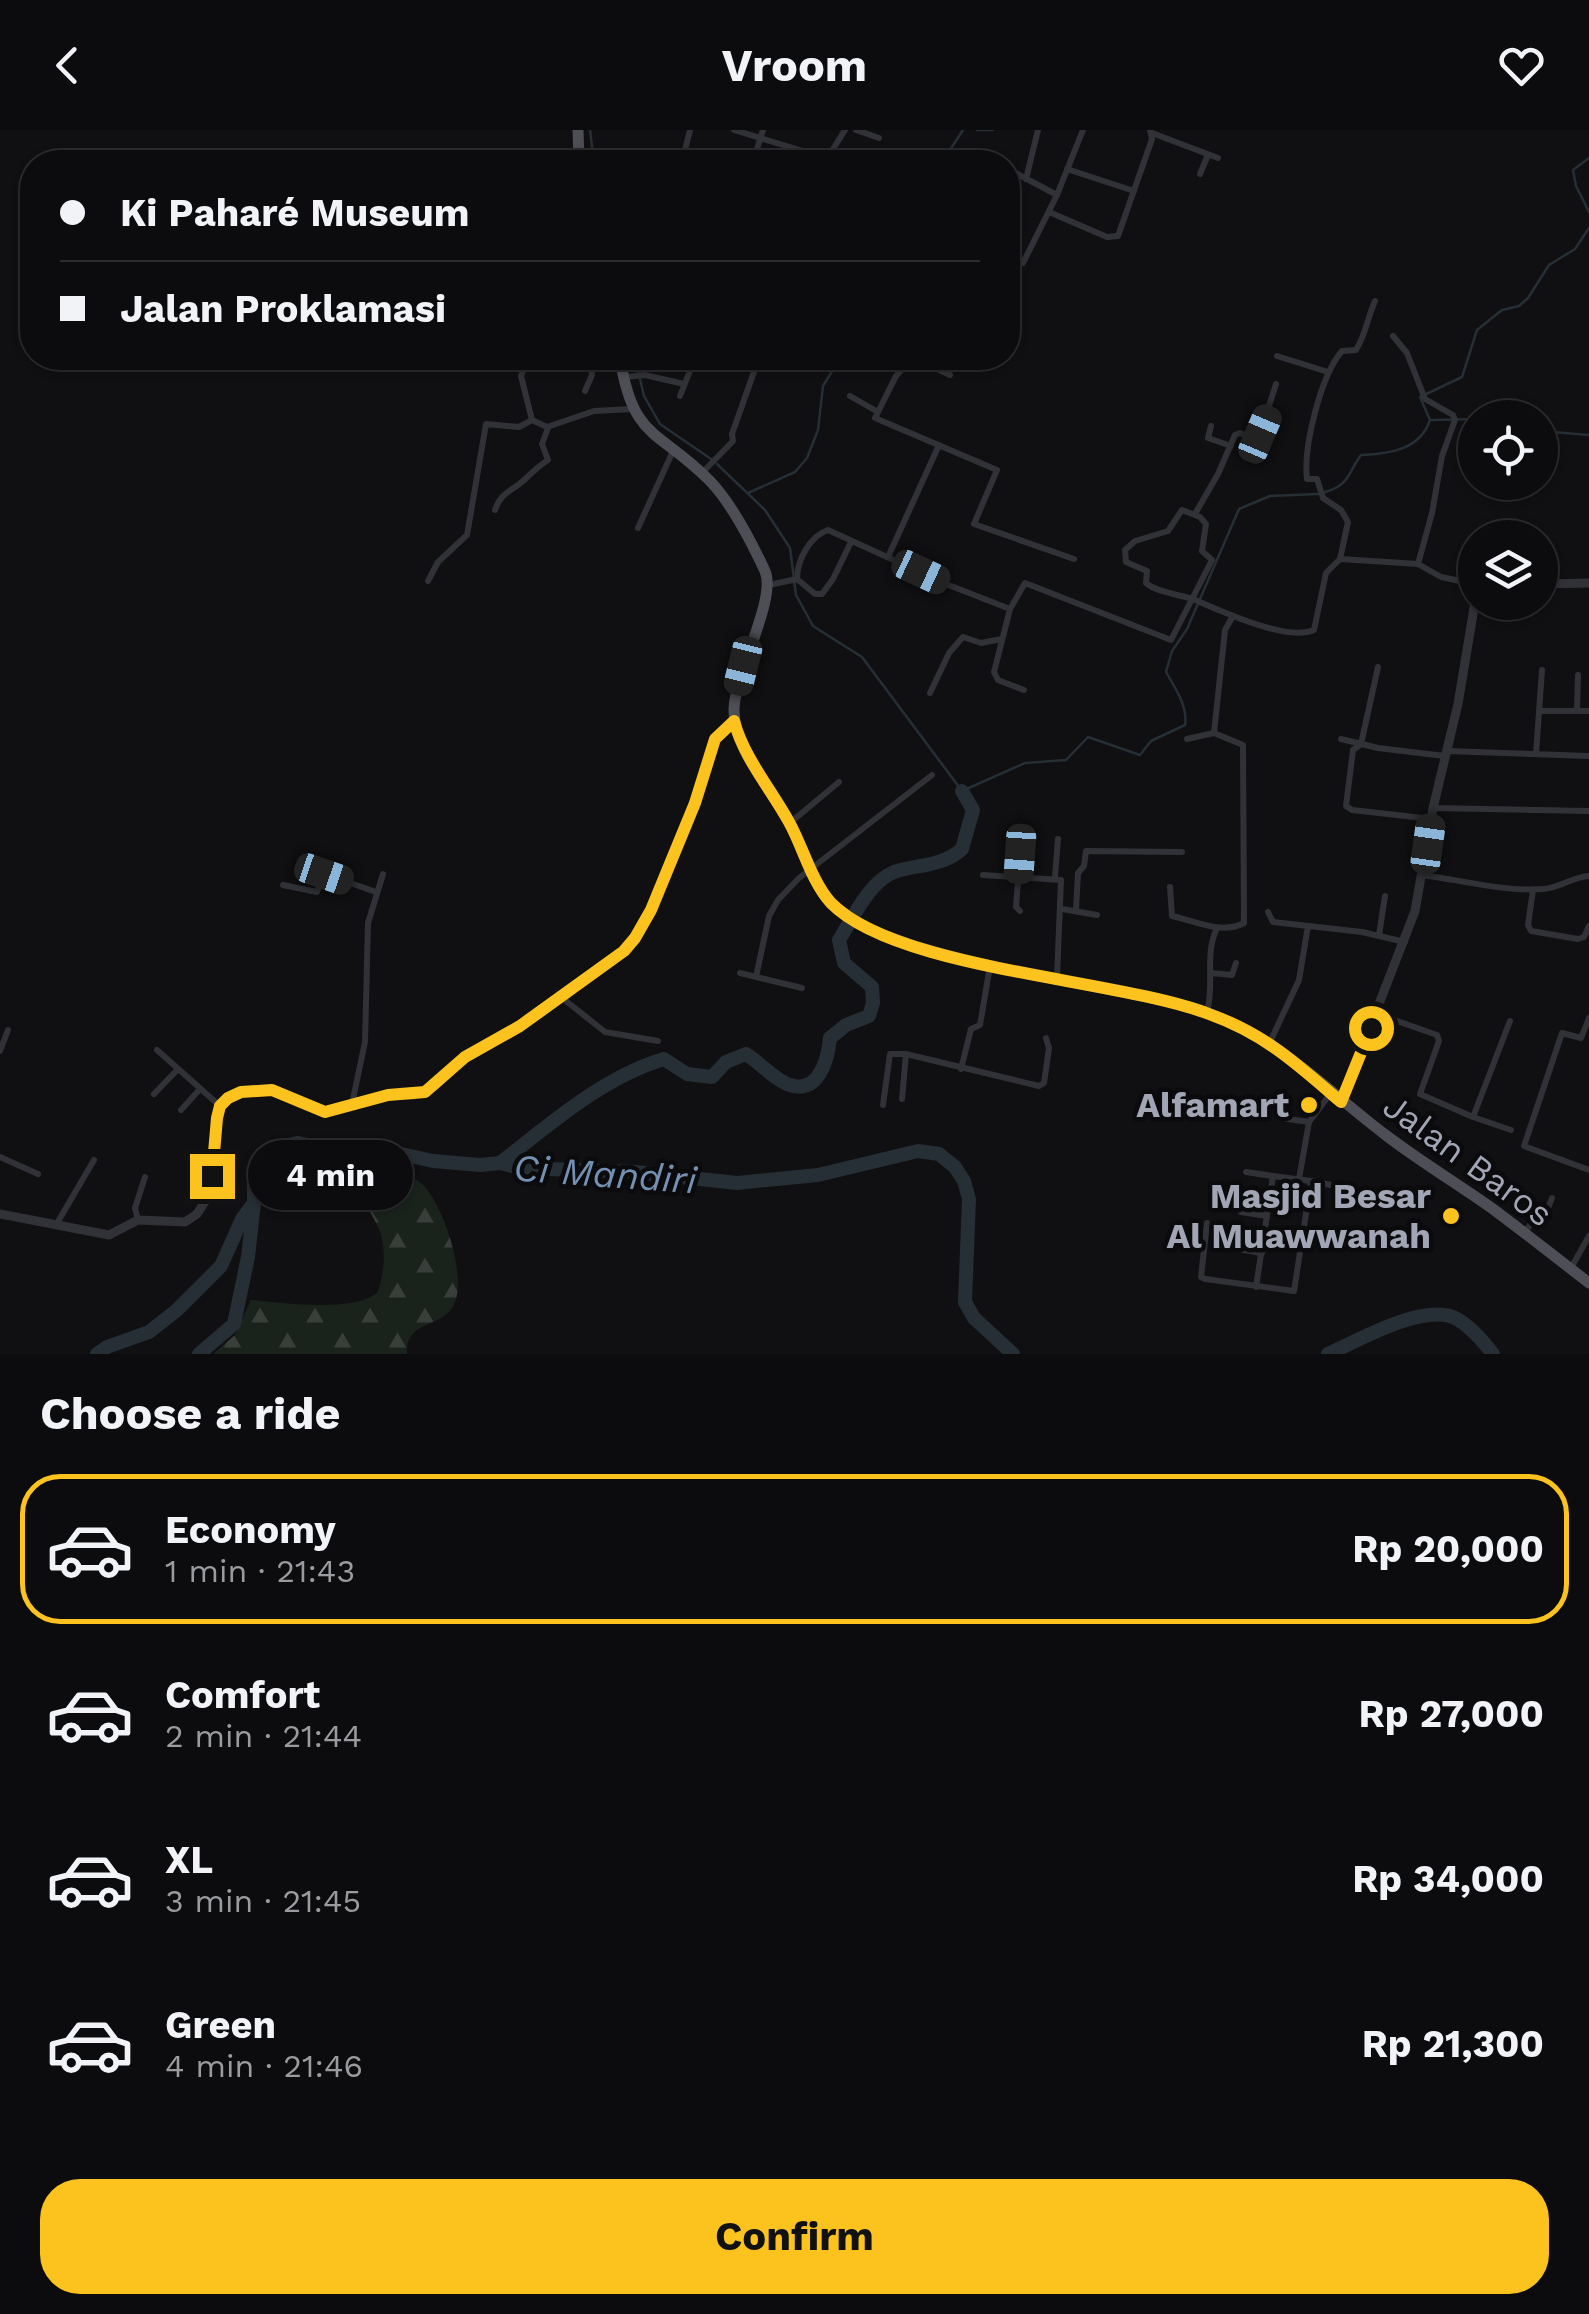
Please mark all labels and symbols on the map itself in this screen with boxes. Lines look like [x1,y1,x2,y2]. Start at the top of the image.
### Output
car [1234,401,1286,467]
car [887,546,955,598]
car [721,633,765,699]
car [1409,812,1447,876]
car [1003,823,1037,885]
car [291,850,357,898]
route start [1349,1006,1394,1051]
place label: Alfamart [1136,1084,1289,1126]
street label: Jalan Baros [1375,1085,1561,1235]
marker: Alfamart [1298,1094,1320,1116]
callout: 4 min [247,1141,412,1211]
water label: Ci Mandiri [512,1146,699,1202]
route end [190,1154,235,1199]
place label: Masjid Besar Al Muawwanah [1167,1175,1431,1257]
marker: Masjid Besar Al Muawwanah [1440,1205,1462,1227]

